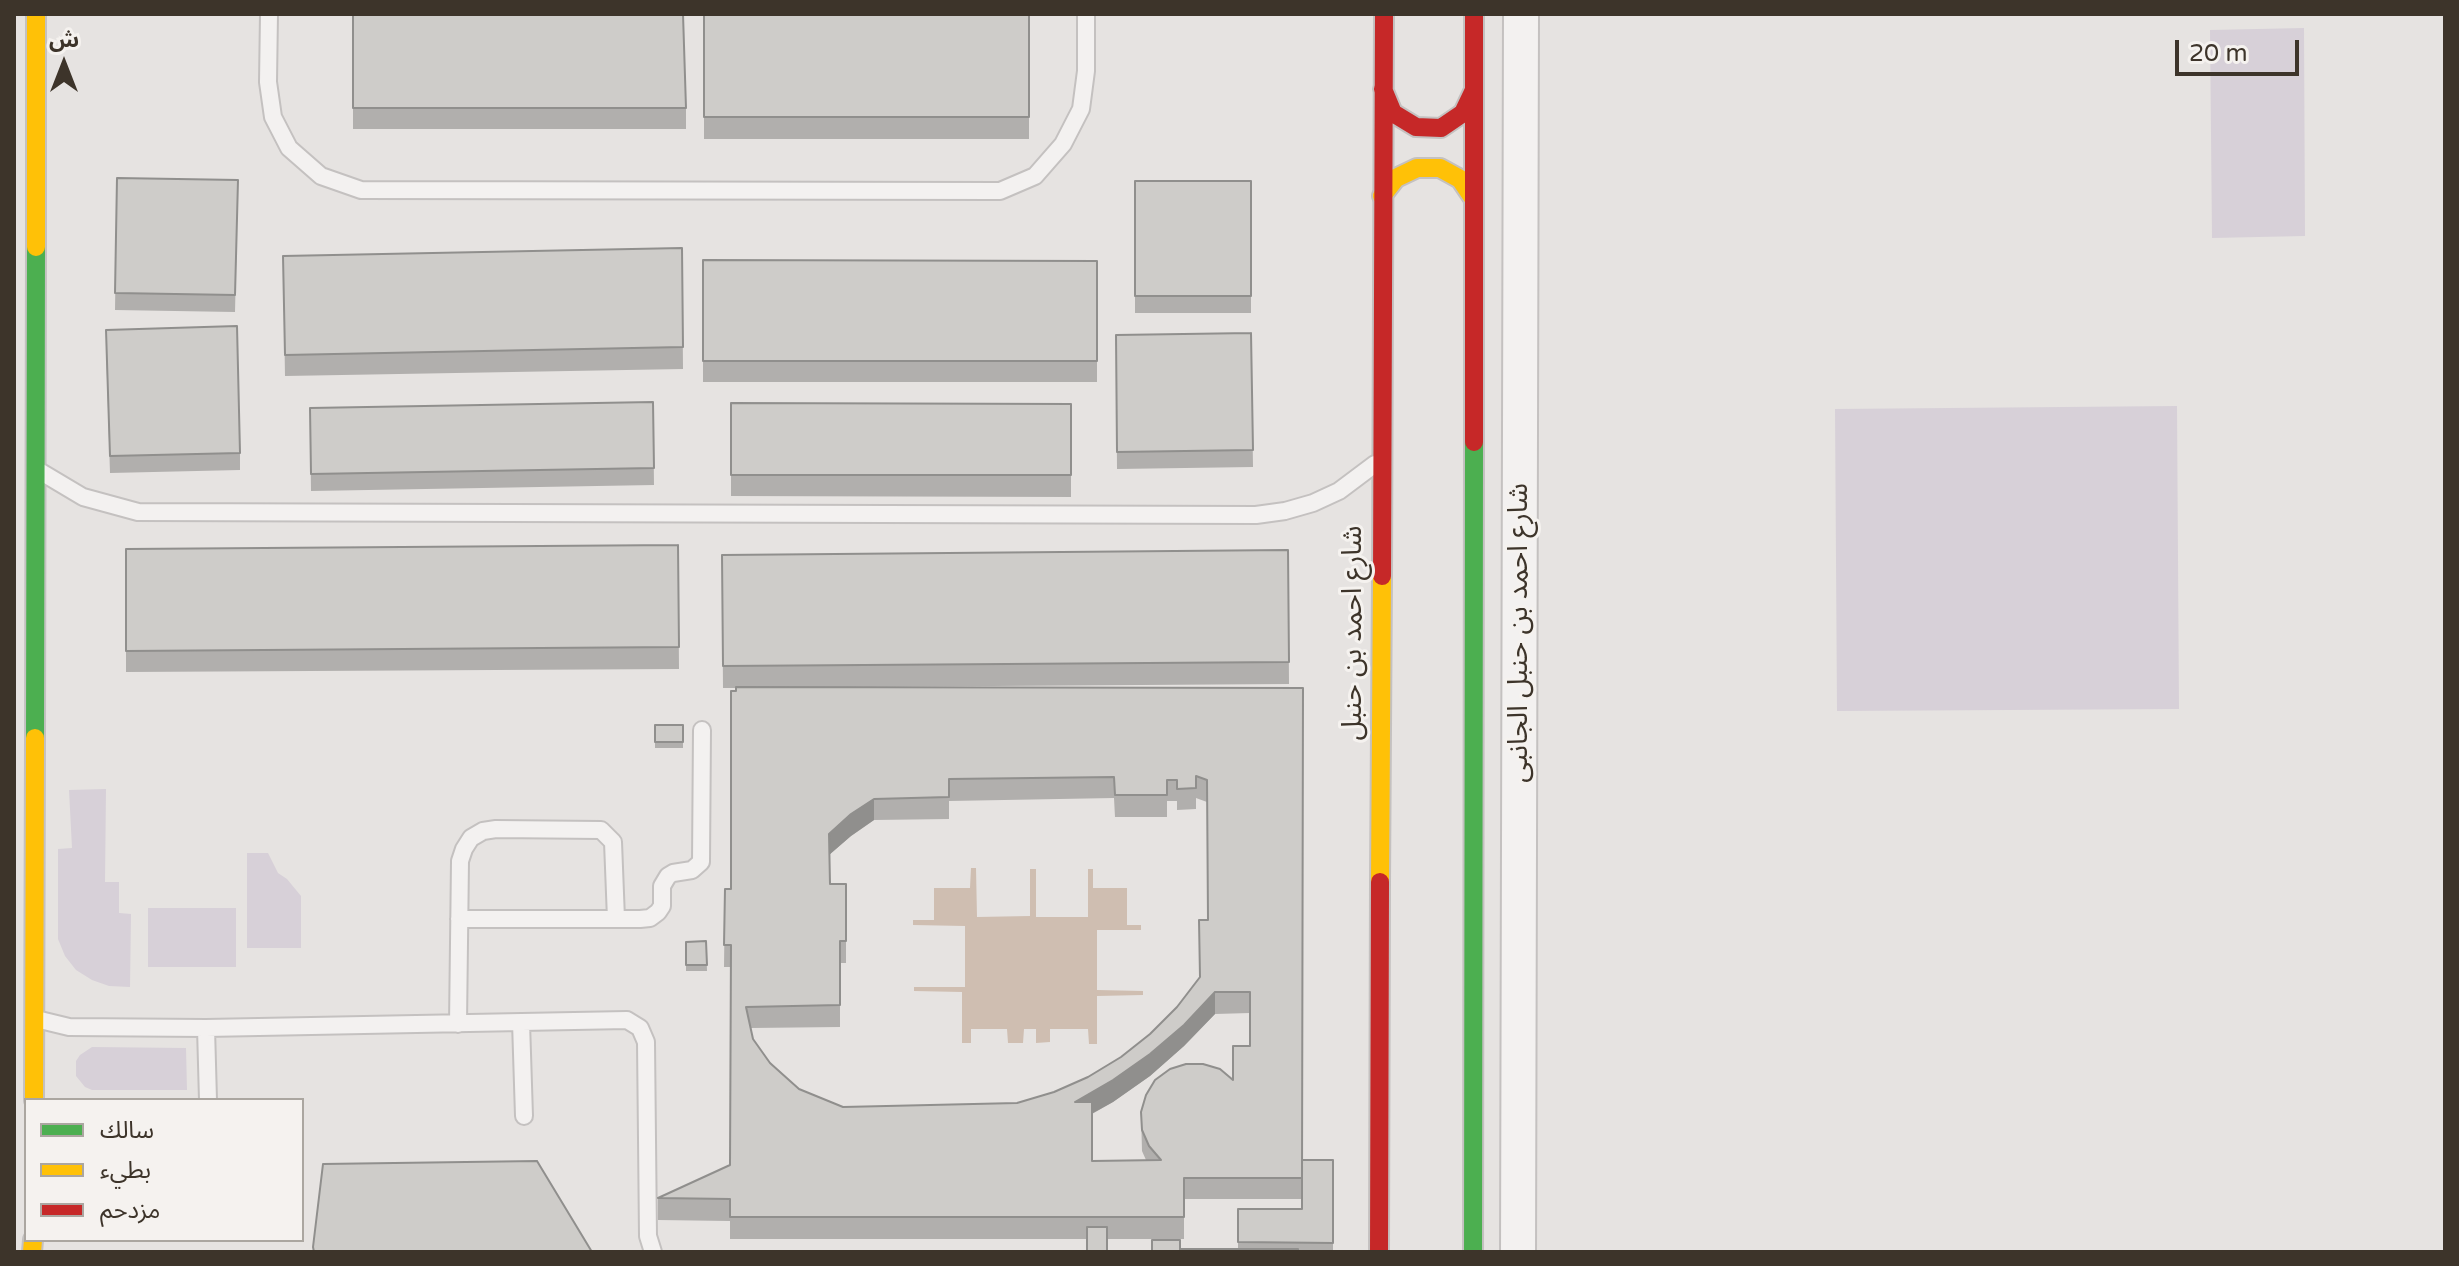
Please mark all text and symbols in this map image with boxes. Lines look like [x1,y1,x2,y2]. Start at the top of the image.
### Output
north arrow [24,24,104,104]
scale bar [2179,24,2303,74]
text: ش [49,27,79,53]
text: 20 m [2189,39,2247,68]
street label: شارع احمد بن حنبل الجانبى [1503,483,1537,783]
street label: شارع احمد بن حنبل [1337,526,1371,740]
legend [24,1098,304,1242]
text: سالك [100,1116,154,1145]
text: بطيء [100,1156,151,1185]
text: مزدحم [100,1196,160,1225]

